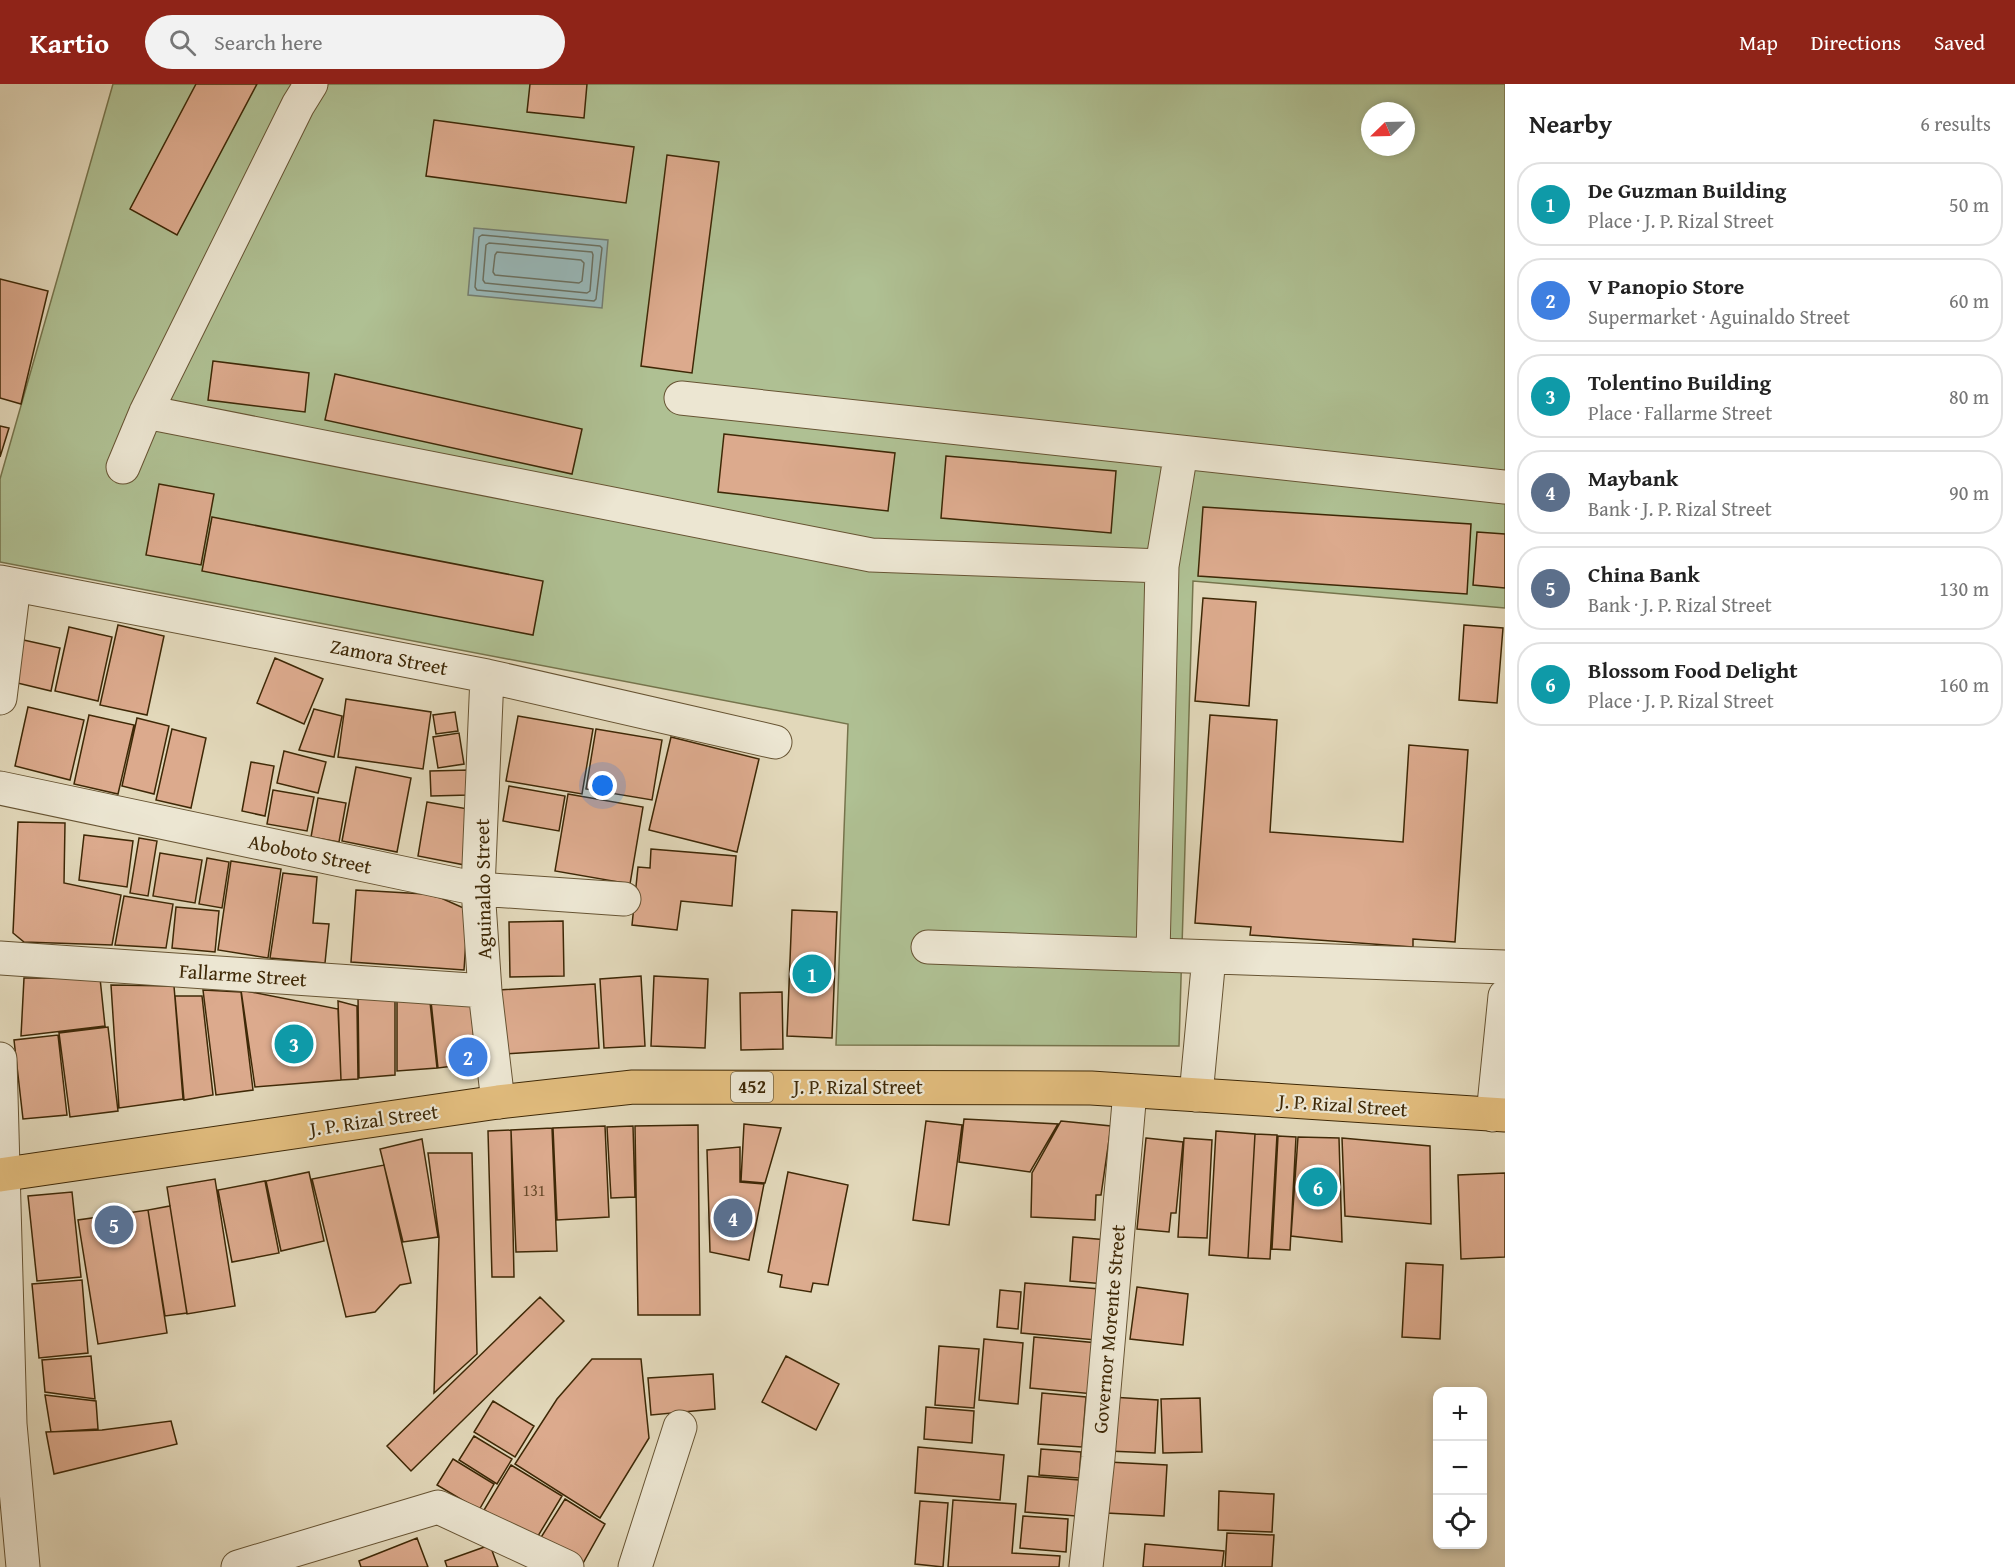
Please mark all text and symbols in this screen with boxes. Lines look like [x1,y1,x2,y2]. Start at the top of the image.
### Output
search box [145,15,565,69]
text: Kartio [30,22,109,63]
icon: search [166,26,199,59]
text: Search here [214,26,323,58]
text: Map [1739,27,1778,58]
text: Directions [1811,27,1901,58]
text: Saved [1934,27,1985,58]
north arrow [1361,102,1415,156]
text: Nearby [1529,104,1612,143]
text: 6 results [1920,109,1991,138]
text: De Guzman Building [1588,174,1786,206]
text: 1 [1545,190,1556,219]
text: 50 m [1949,190,1989,219]
text: Place · J. P. Rizal Street [1588,206,1774,235]
text: V Panopio Store [1588,270,1744,302]
text: 2 [1545,286,1556,315]
text: 60 m [1949,286,1989,315]
text: Supermarket · Aguinaldo Street [1588,302,1850,331]
text: Tolentino Building [1588,366,1771,398]
text: 3 [1545,382,1556,411]
text: 80 m [1949,382,1989,411]
text: Place · Fallarme Street [1588,398,1772,427]
text: Maybank [1588,462,1678,494]
text: 4 [1545,478,1556,507]
text: 90 m [1949,478,1989,507]
text: Bank · J. P. Rizal Street [1588,494,1772,523]
text: China Bank [1588,558,1700,590]
text: 5 [1545,574,1556,603]
text: 130 m [1939,574,1989,603]
text: Bank · J. P. Rizal Street [1588,590,1772,619]
street label: Zamora Street [328,631,450,682]
text: Blossom Food Delight [1588,654,1798,686]
text: 6 [1545,670,1556,699]
text: 160 m [1939,670,1989,699]
text: Place · J. P. Rizal Street [1588,686,1774,715]
your location [588,771,617,800]
street label: Aguinaldo Street [467,818,498,960]
street label: Aboboto Street [246,826,375,881]
pin: 1 [792,952,832,996]
street label: Fallarme Street [178,956,308,993]
pin: 3 [274,1022,314,1066]
pin: 2 [448,1034,488,1080]
road number: 452 [731,1072,773,1102]
street label: J. P. Rizal Street [790,1072,923,1101]
street label: J. P. Rizal Street [1274,1085,1409,1123]
street label: J. P. Rizal Street [305,1096,440,1143]
pin: 6 [1298,1164,1338,1210]
house number: 131 [522,1178,546,1202]
pin: 4 [714,1196,752,1240]
pin: 5 [94,1202,134,1248]
street label: Governor Morente Street [1085,1223,1132,1435]
map controls [1433,1387,1487,1549]
button: + [1433,1387,1487,1441]
button: − [1433,1441,1487,1495]
button: locate [1433,1495,1487,1549]

